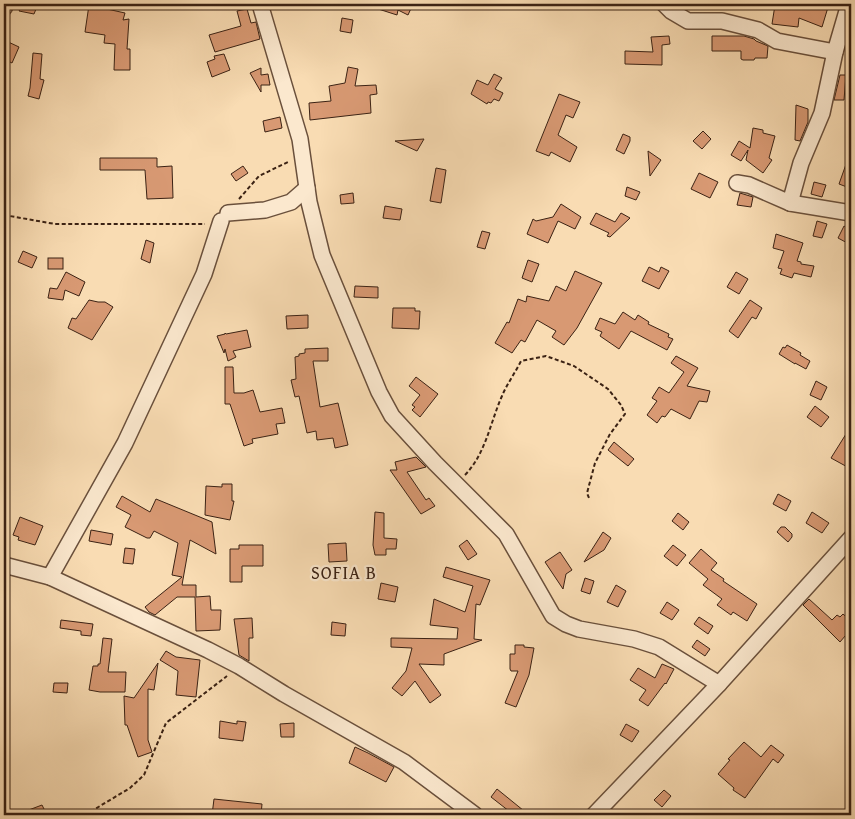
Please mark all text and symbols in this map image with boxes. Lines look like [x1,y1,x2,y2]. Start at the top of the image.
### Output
district label: SOFIA B [311,559,377,586]

